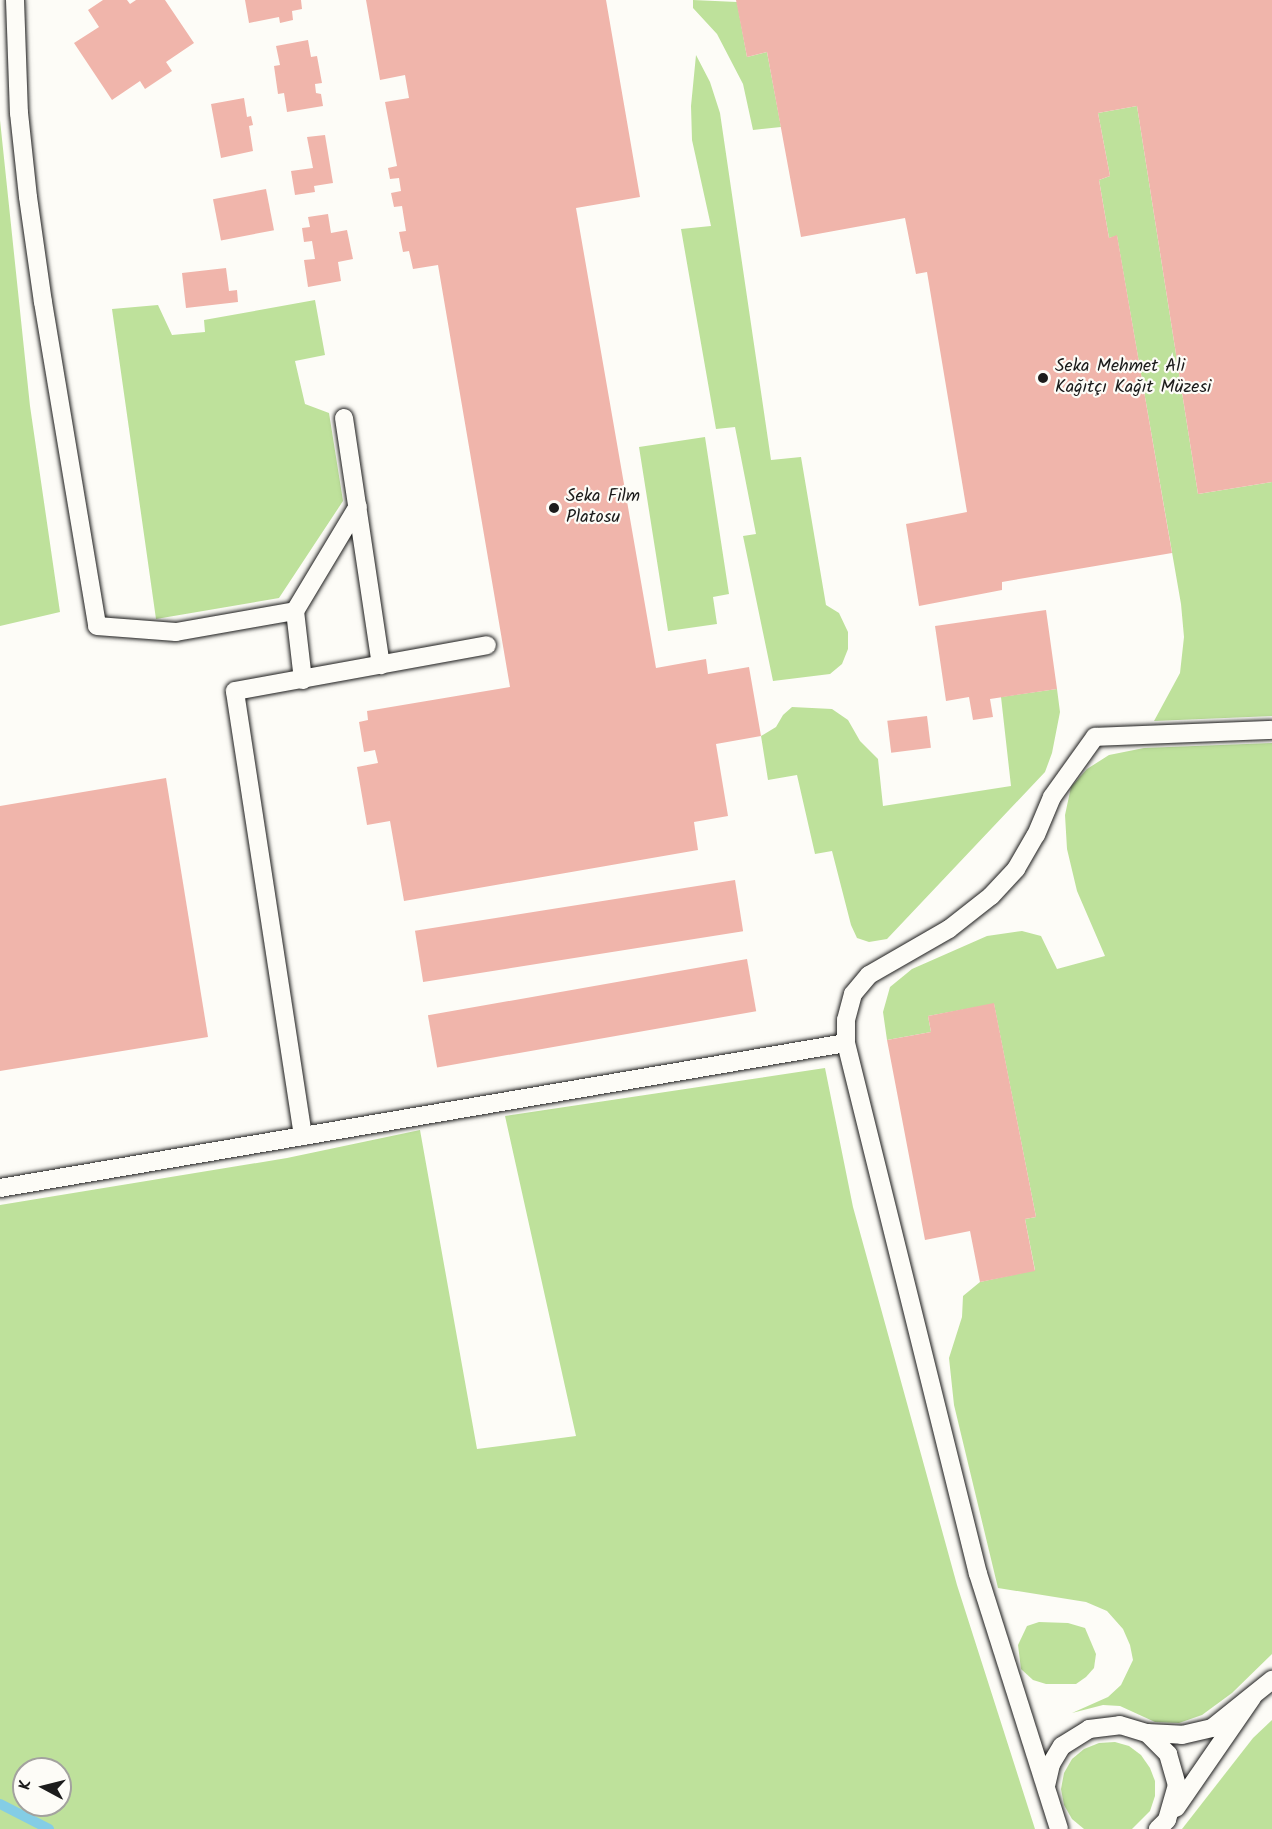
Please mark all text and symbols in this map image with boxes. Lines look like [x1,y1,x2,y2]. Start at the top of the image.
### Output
place label: Seka Mehmet Ali Kağıtçı Kağıt Müzesi [1055,357,1211,400]
marker: Seka Mehmet Ali Kağıtçı Kağıt Müzesi [1036,371,1050,385]
place label: Seka Film Platosu [566,487,640,530]
marker: Seka Film Platosu [547,501,561,515]
north arrow [12,1757,72,1817]
text: K [13,1779,39,1791]

